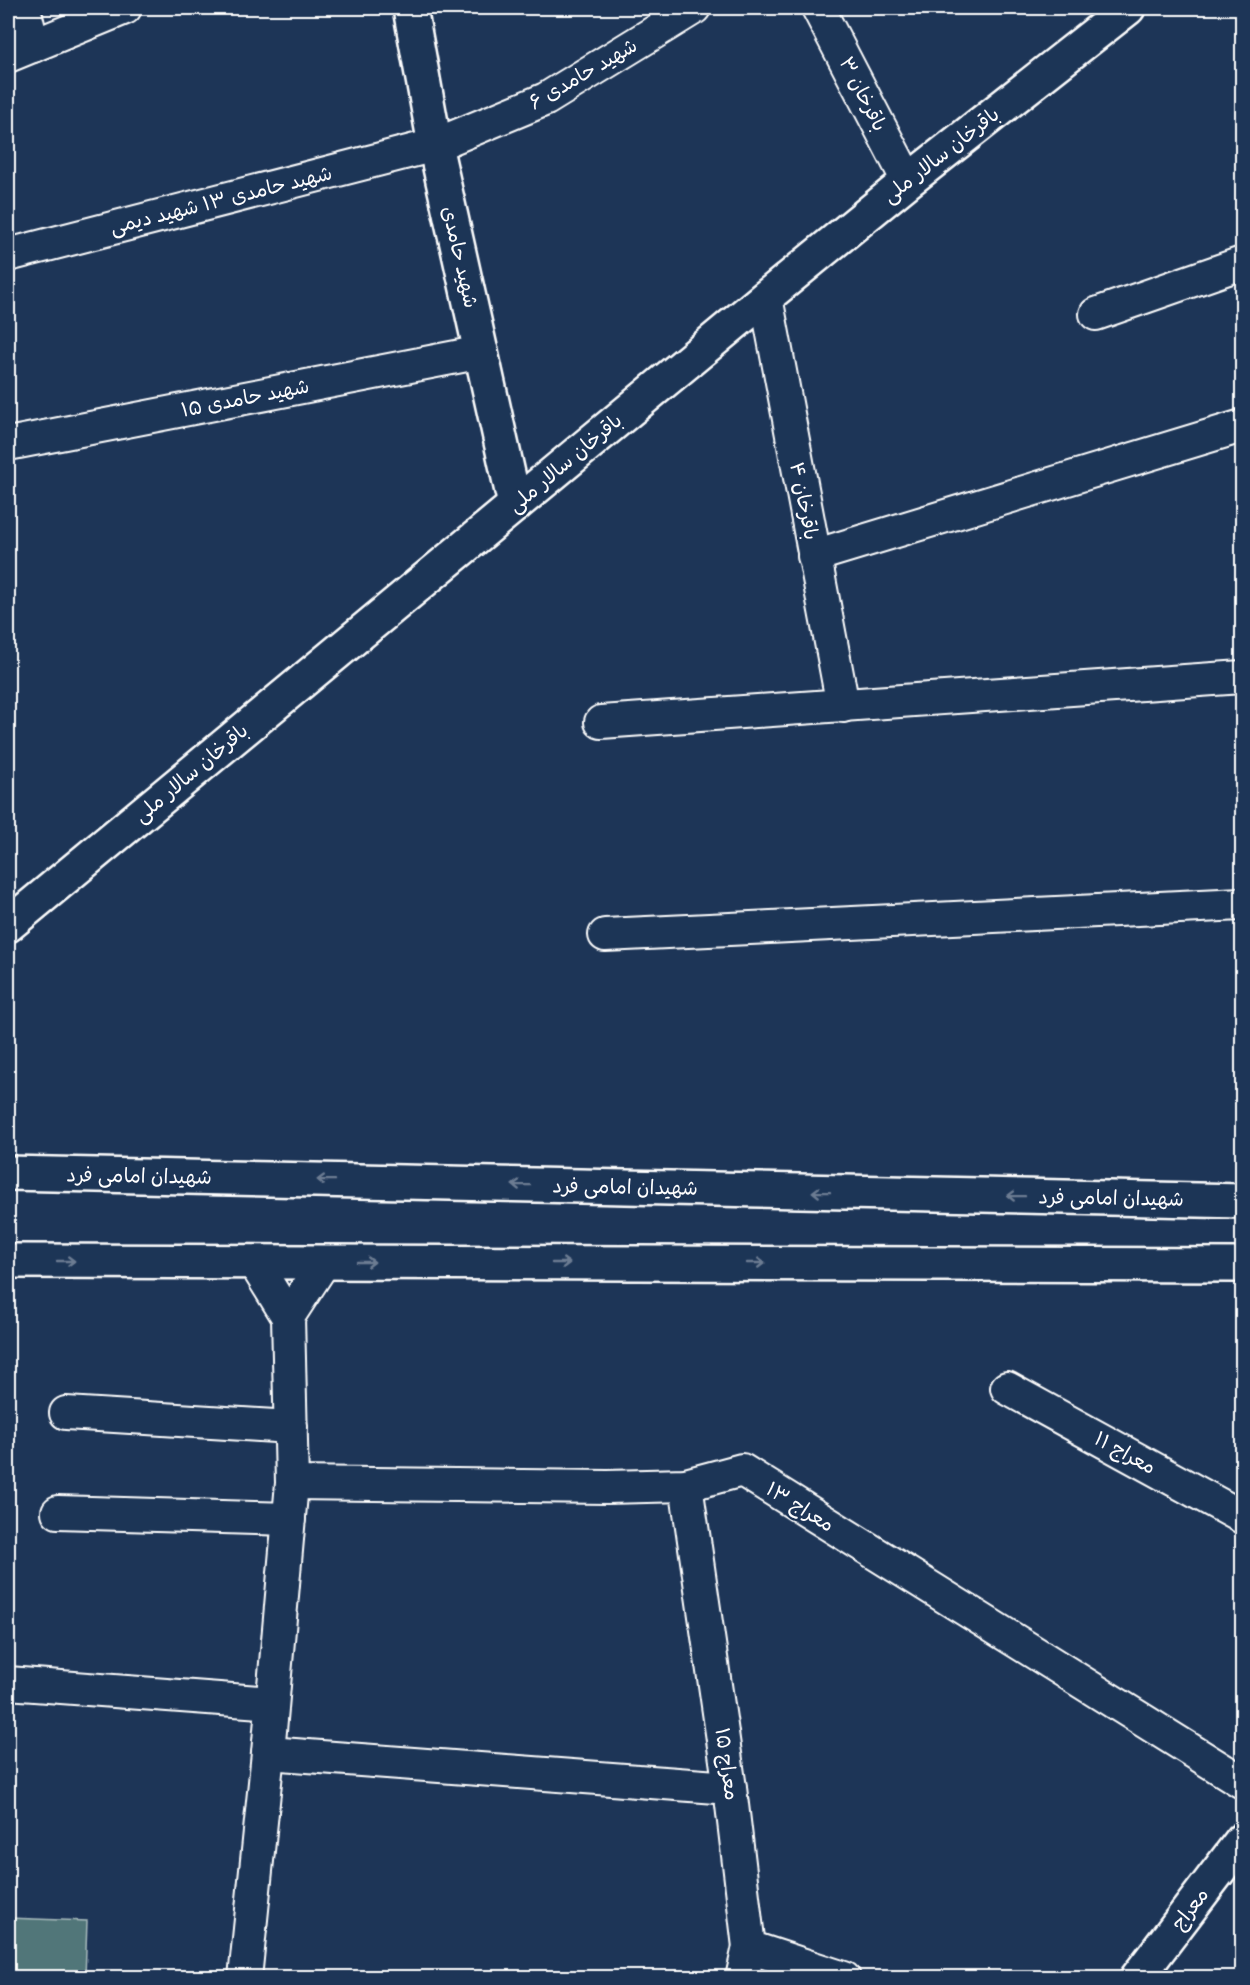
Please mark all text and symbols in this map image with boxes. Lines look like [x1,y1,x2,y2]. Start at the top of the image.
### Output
street label: شهید حامدی ۶ [522,29,644,119]
street label: باقرخان ۳ [829,50,897,138]
street label: باقرخان سالار ملی [874,98,1008,212]
street label: شهید حامدی ۱۳ شهید دیمی [106,155,336,245]
street label: شهید حامدی [431,203,489,311]
street label: شهید حامدی ۱۵ [178,368,312,428]
street label: باقرخان سالار ملی [500,404,630,522]
street label: باقرخان ۴ [779,459,829,543]
street label: باقرخان سالار ملی [126,714,256,832]
street label: شهیدان امامی فرد [66,1157,212,1195]
street label: شهیدان امامی فرد [552,1168,698,1206]
one-way arrow [317,1174,337,1186]
one-way arrow [512,1179,532,1190]
street label: شهیدان امامی فرد [1038,1179,1184,1217]
one-way arrow [812,1186,832,1197]
one-way arrow [1007,1190,1027,1202]
one-way arrow [55,1255,75,1267]
one-way arrow [355,1256,375,1268]
one-way arrow [550,1257,570,1269]
one-way arrow [745,1257,765,1269]
street label: معراج ۱۱ [1087,1422,1163,1484]
street label: معراج ۱۳ [759,1472,841,1542]
street label: معراج ۱۵ [705,1725,749,1803]
street label: معراج [1162,1880,1218,1938]

